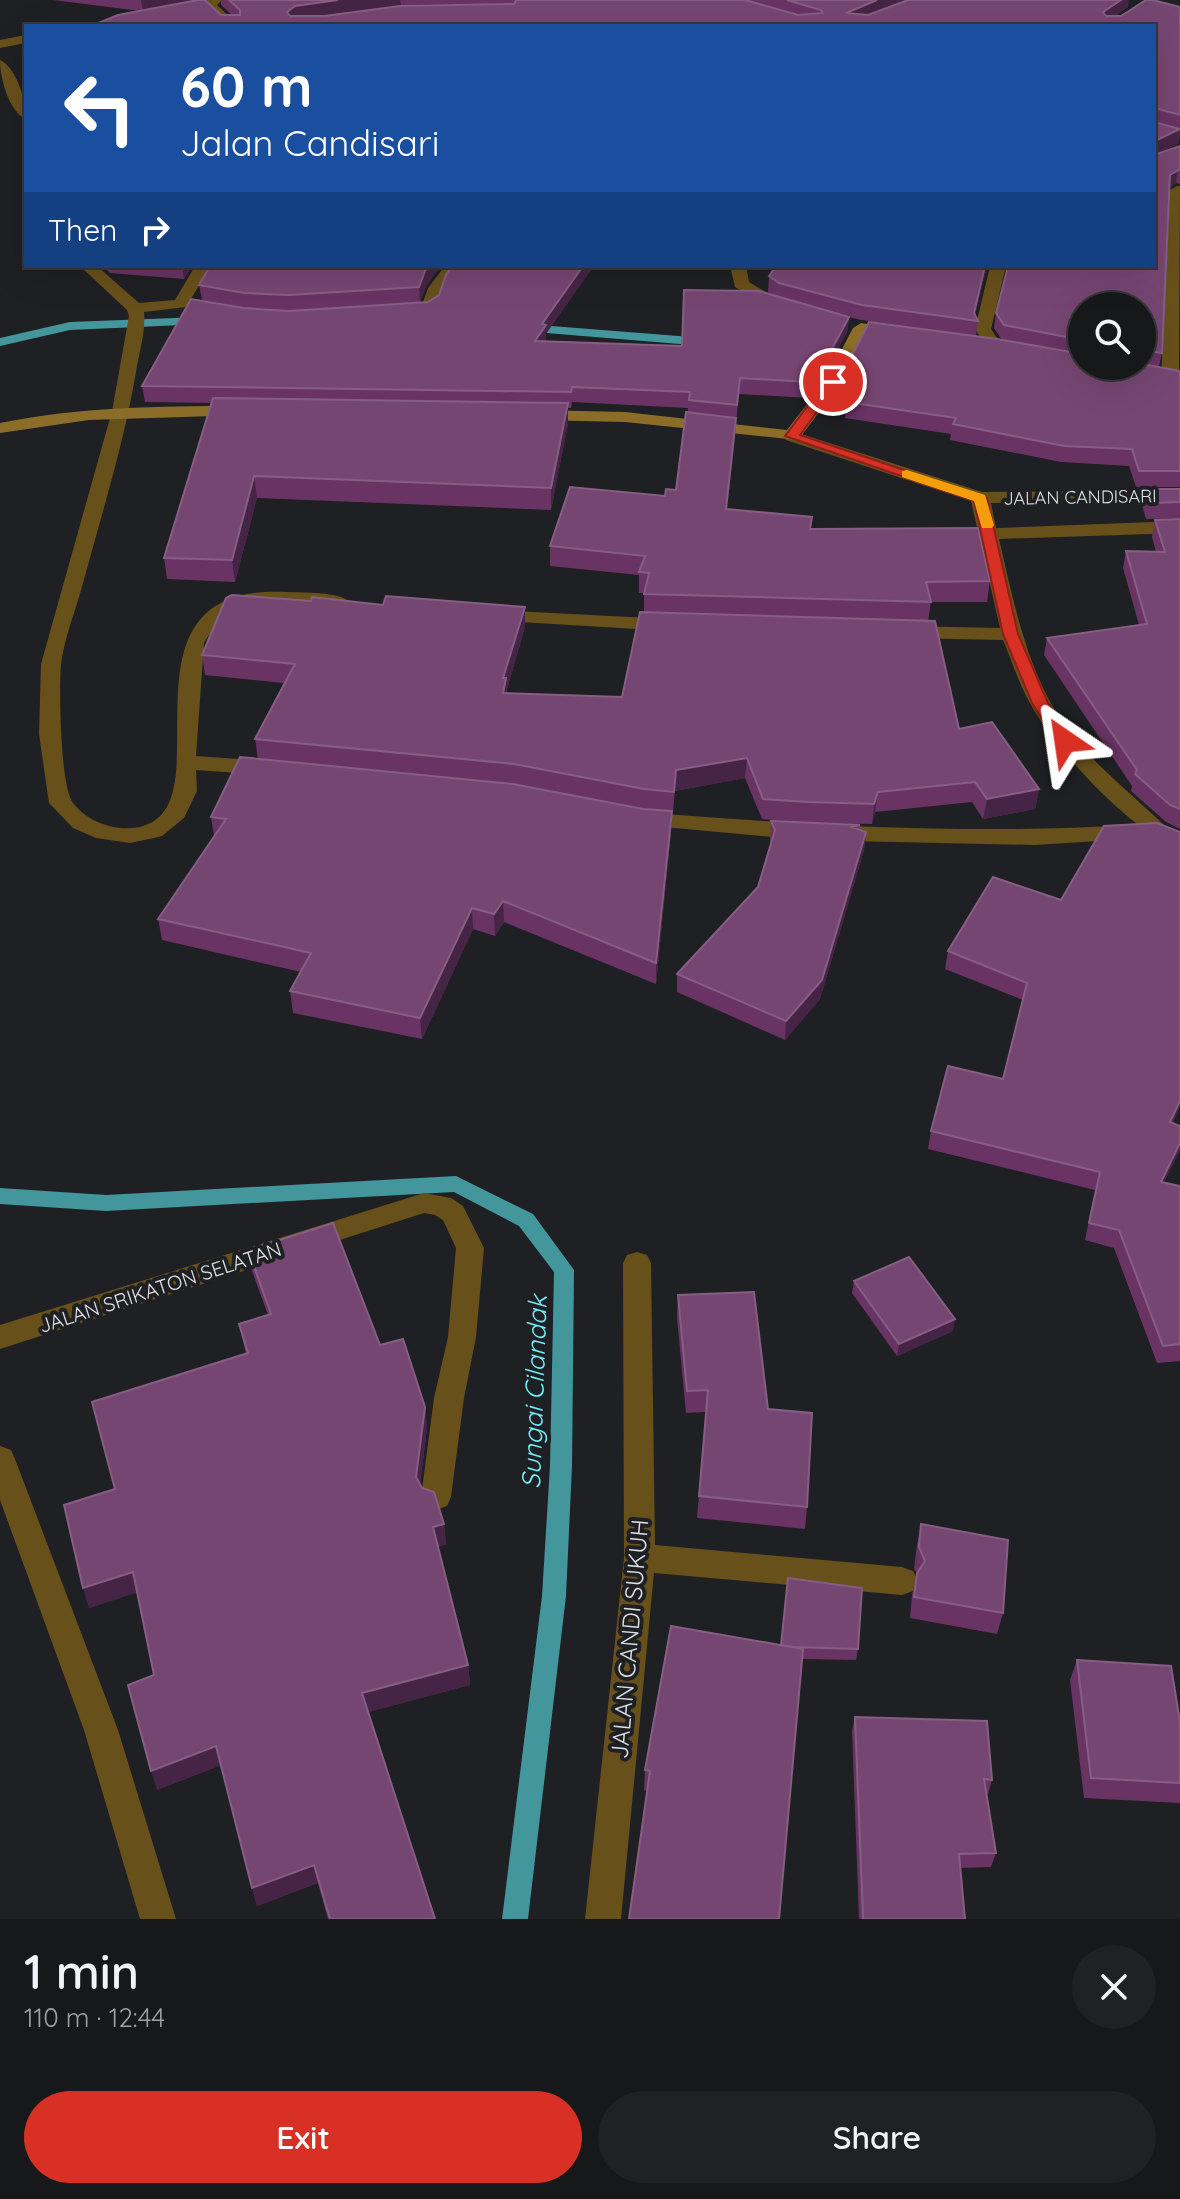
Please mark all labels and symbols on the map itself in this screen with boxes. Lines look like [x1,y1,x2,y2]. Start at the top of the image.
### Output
pin [799,348,867,416]
street label: JALAN CANDISARI [1003,484,1157,510]
position arrow [1023,699,1107,783]
street label: JALAN SRIKATON SELATAN [36,1236,284,1338]
water label: Sungai Cilandak [514,1293,554,1489]
street label: JALAN CANDI SUKUH [604,1518,654,1760]

